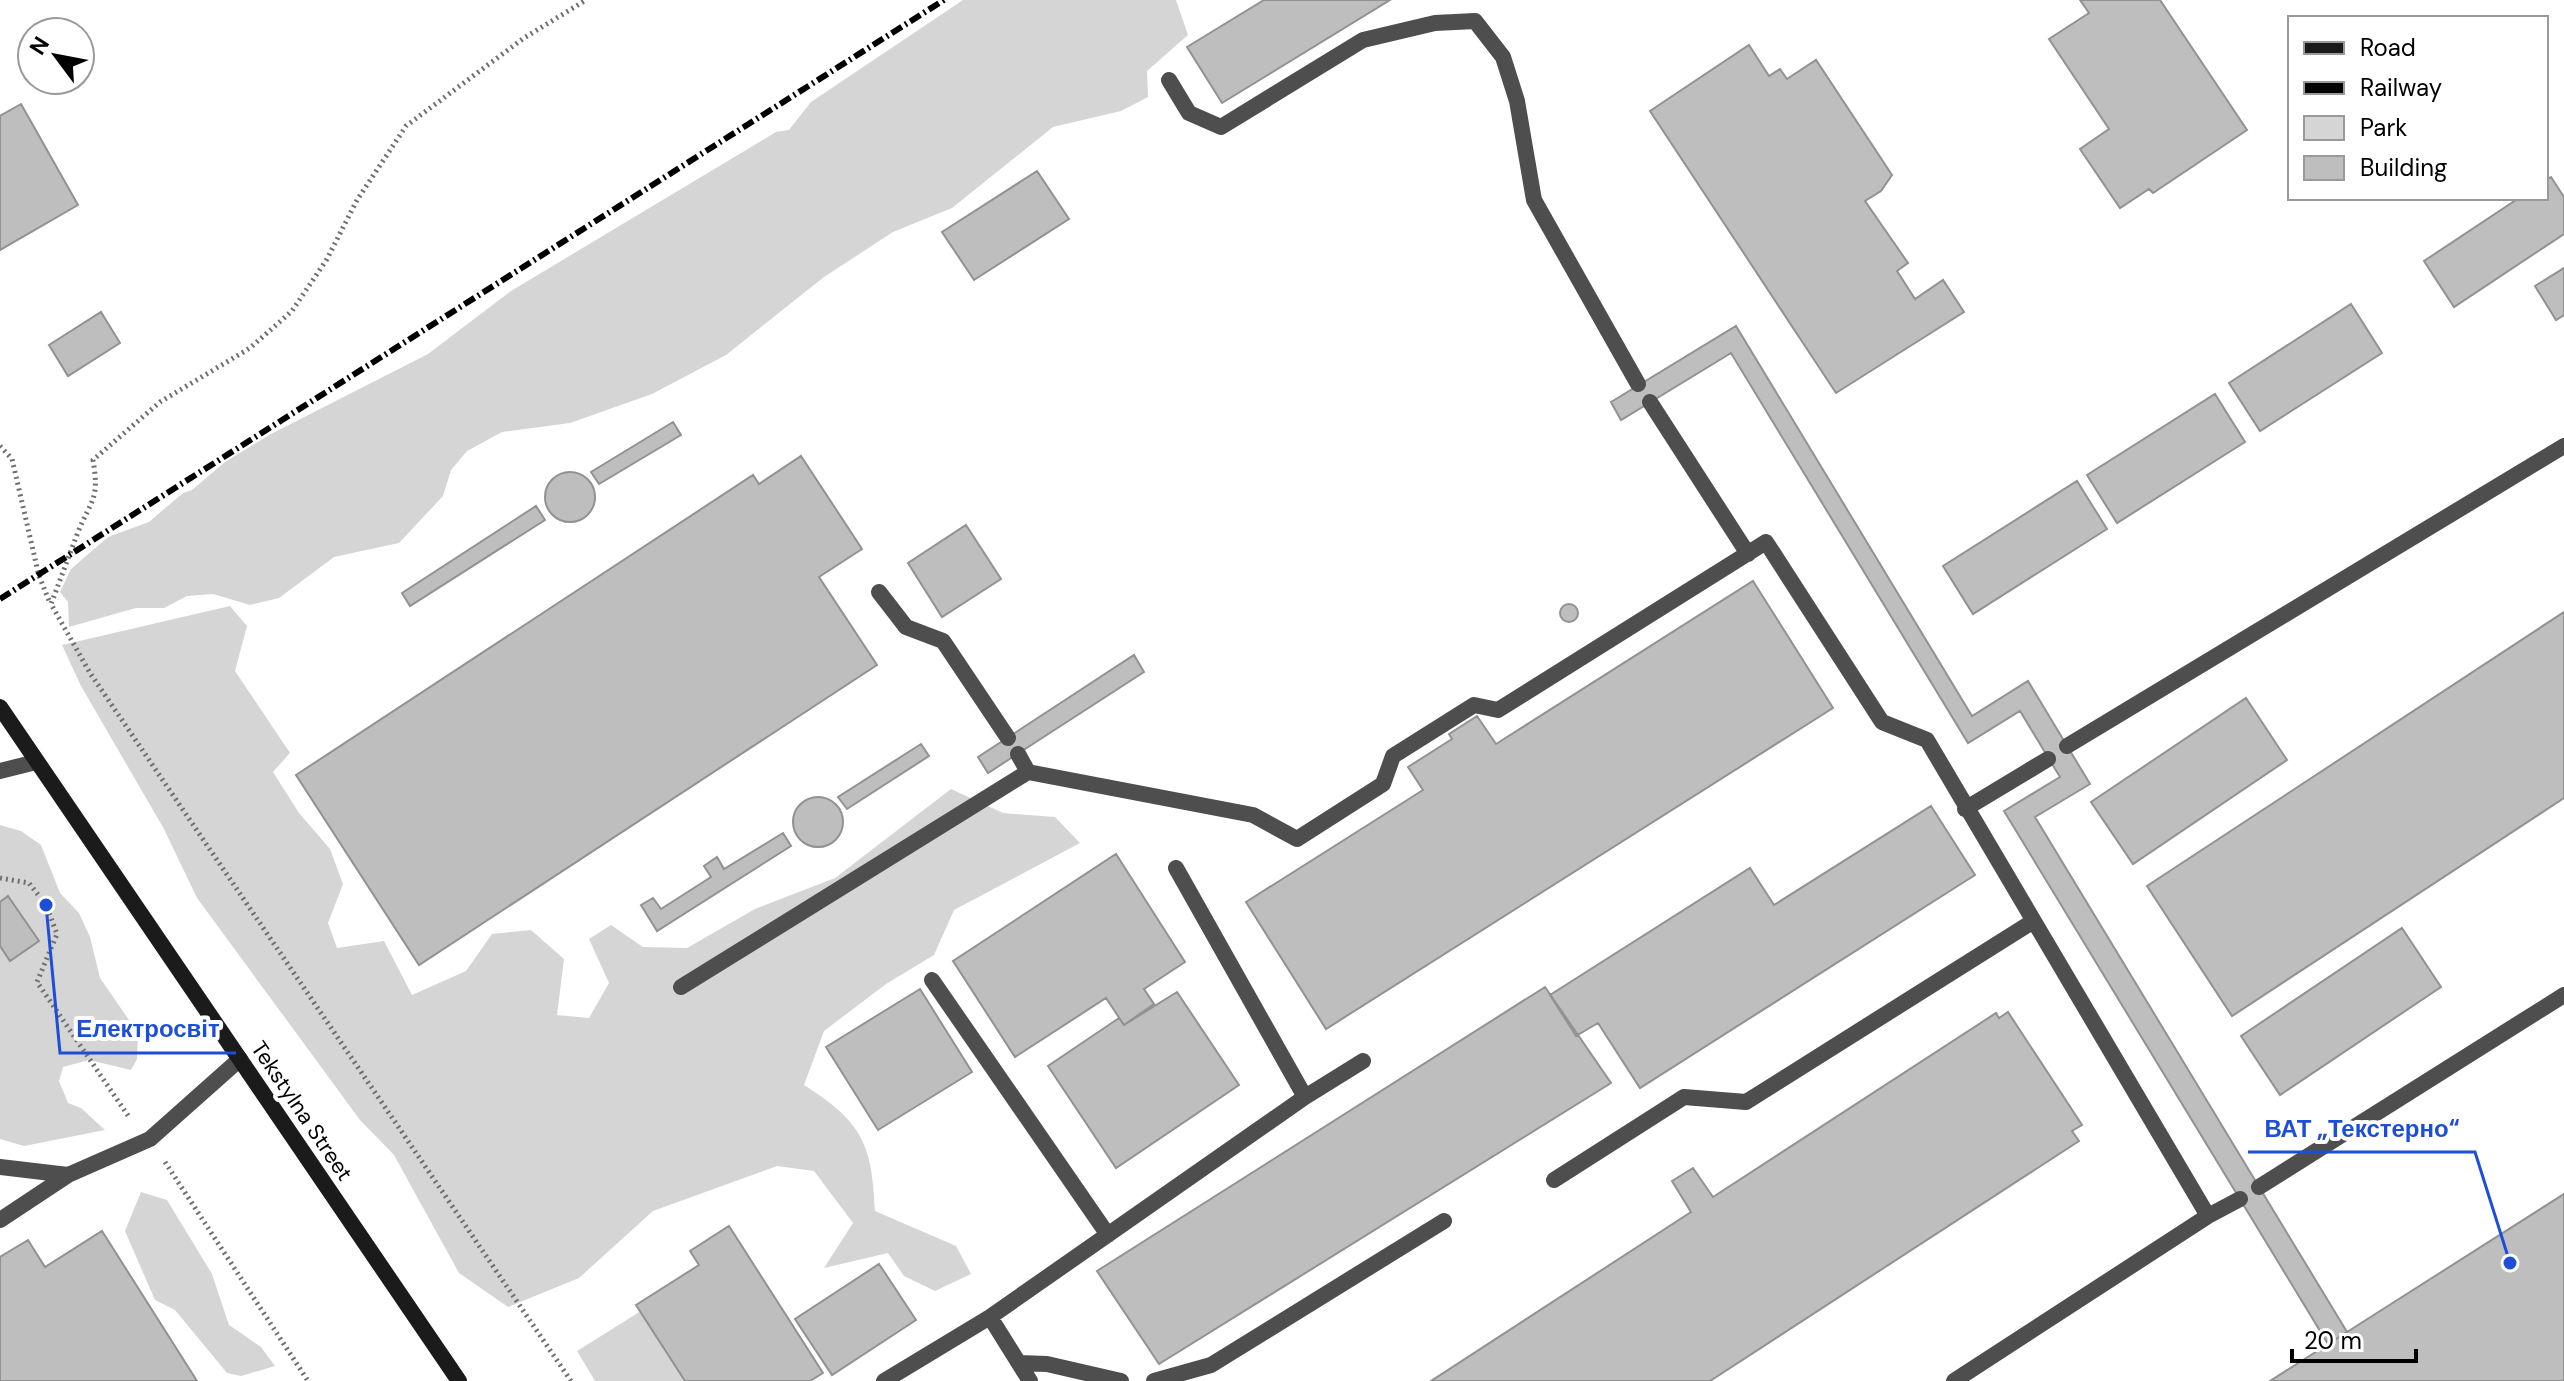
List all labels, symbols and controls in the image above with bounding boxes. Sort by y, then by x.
north arrow [16,16,96,96]
legend [2288,16,2548,200]
text: N [23,31,56,60]
text: Road [2360,32,2416,63]
text: Railway [2360,72,2442,103]
text: Park [2360,112,2407,143]
text: Building [2360,152,2447,183]
callout: Електросвіт [60,1005,236,1053]
text: Електросвіт [76,1013,220,1044]
street label: Tekstylna Street [245,1036,359,1186]
callout: ВАТ „Текстерно“ [2248,1104,2475,1152]
text: ВАТ „Текстерно“ [2264,1113,2460,1144]
scale bar [2292,1313,2416,1363]
text: 20 m [2304,1325,2362,1356]

